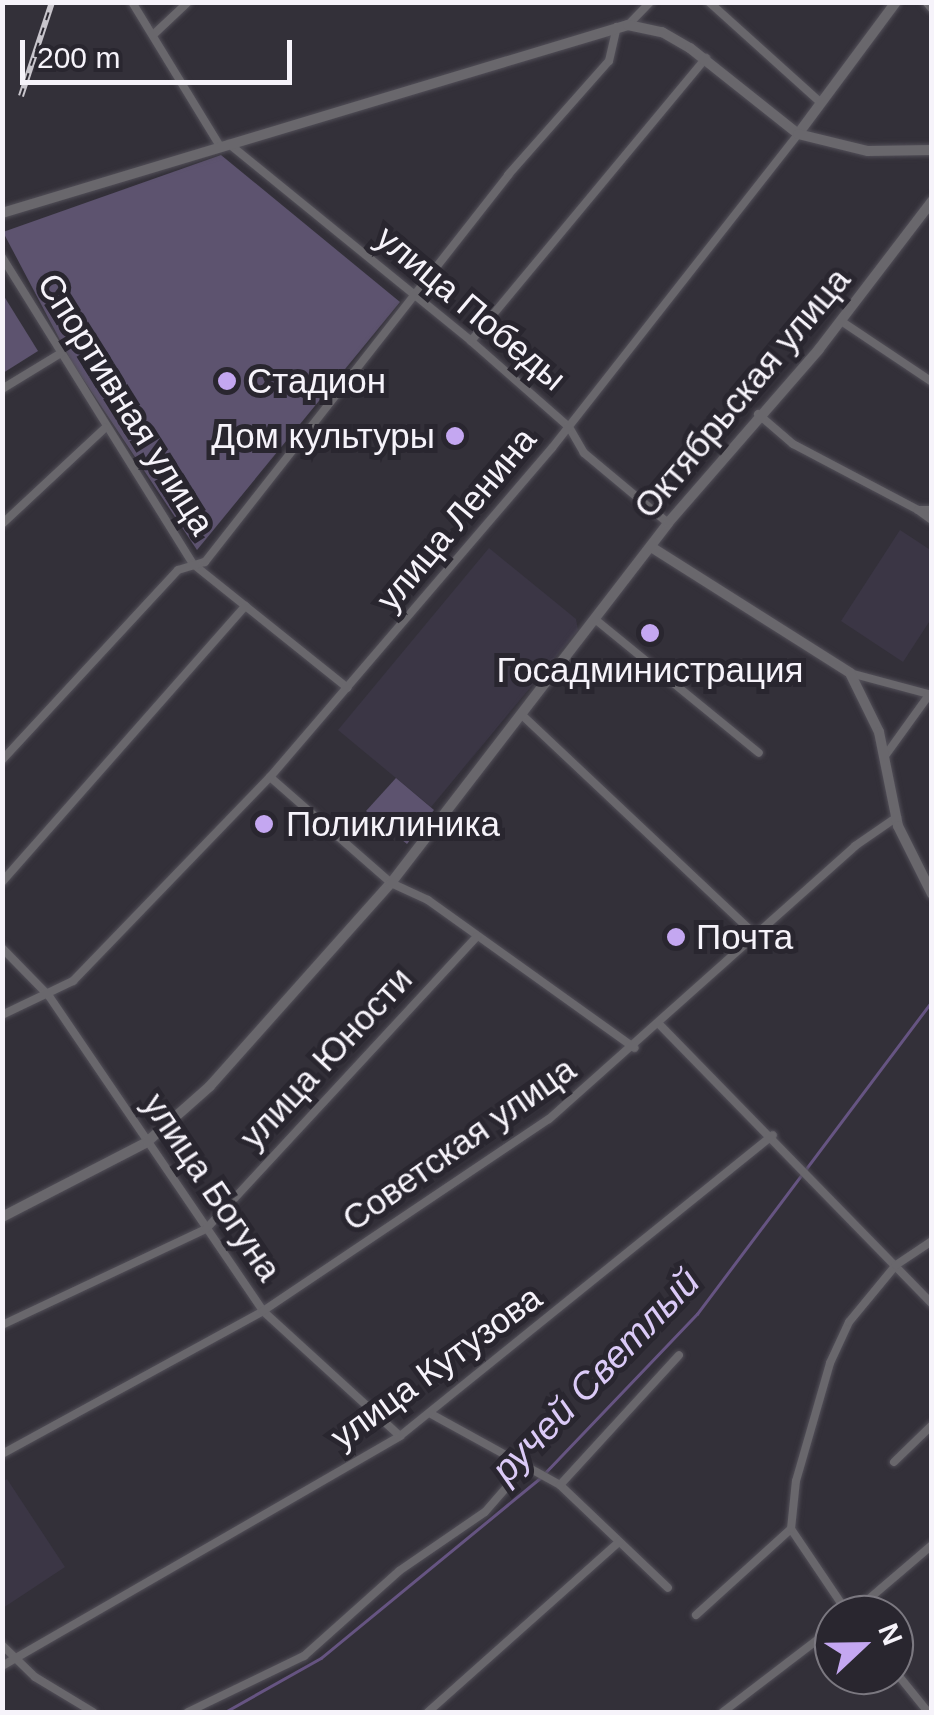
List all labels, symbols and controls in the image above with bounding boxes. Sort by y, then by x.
scale bar [25,20,298,82]
text: 200 m [37,41,120,74]
street label: улица Победы [368,217,574,399]
street label: Октябрьская улица [625,259,859,527]
street label: Спортивная улица [29,266,223,542]
place label: Стадион [247,360,386,402]
marker: Стадион [216,370,238,392]
place label: Дом культуры [211,415,435,457]
street label: улица Ленина [367,419,545,619]
marker: Дом культуры [444,425,466,447]
marker: Госадминистрация [639,622,661,644]
place label: Госадминистрация [497,649,803,691]
place label: Поликлиника [286,803,500,845]
marker: Поликлиника [251,811,277,837]
place label: Почта [696,916,793,958]
marker: Почта [665,926,687,948]
street label: улица Юности [231,958,421,1158]
street label: Советская улица [334,1048,584,1240]
street label: улица Богуна [134,1085,290,1289]
water label: ручей Светлый [482,1260,710,1492]
street label: улица Кутузова [322,1276,550,1458]
north arrow [814,1595,914,1695]
text: N [872,1619,909,1650]

